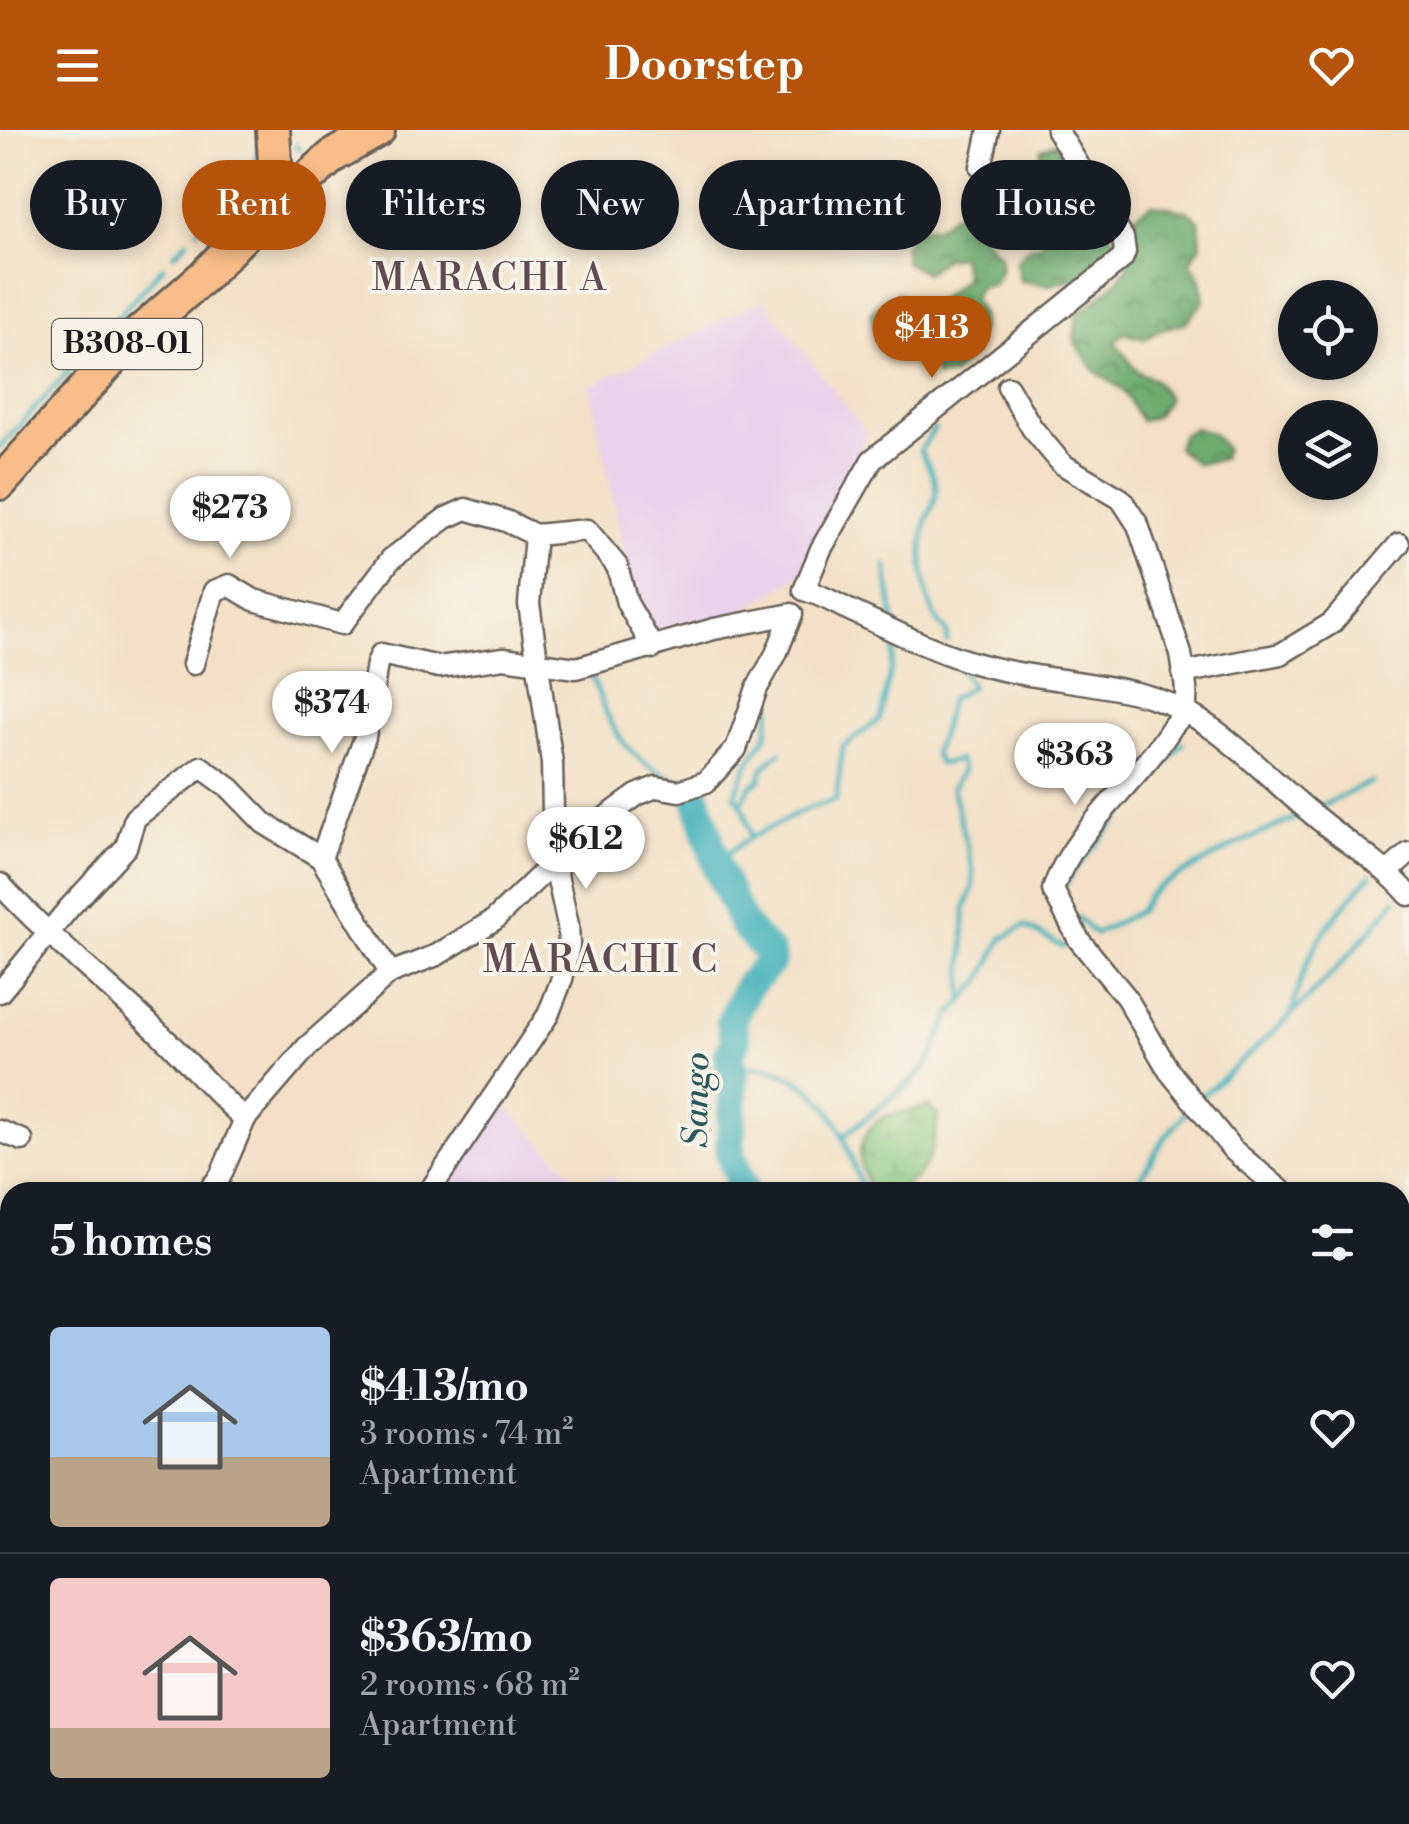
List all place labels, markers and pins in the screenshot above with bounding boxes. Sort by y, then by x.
pin: $413 [873,296,991,381]
pin: $273 [171,476,289,561]
pin: $374 [273,671,391,756]
pin: $363 [1016,723,1134,808]
pin: $612 [527,807,645,892]

